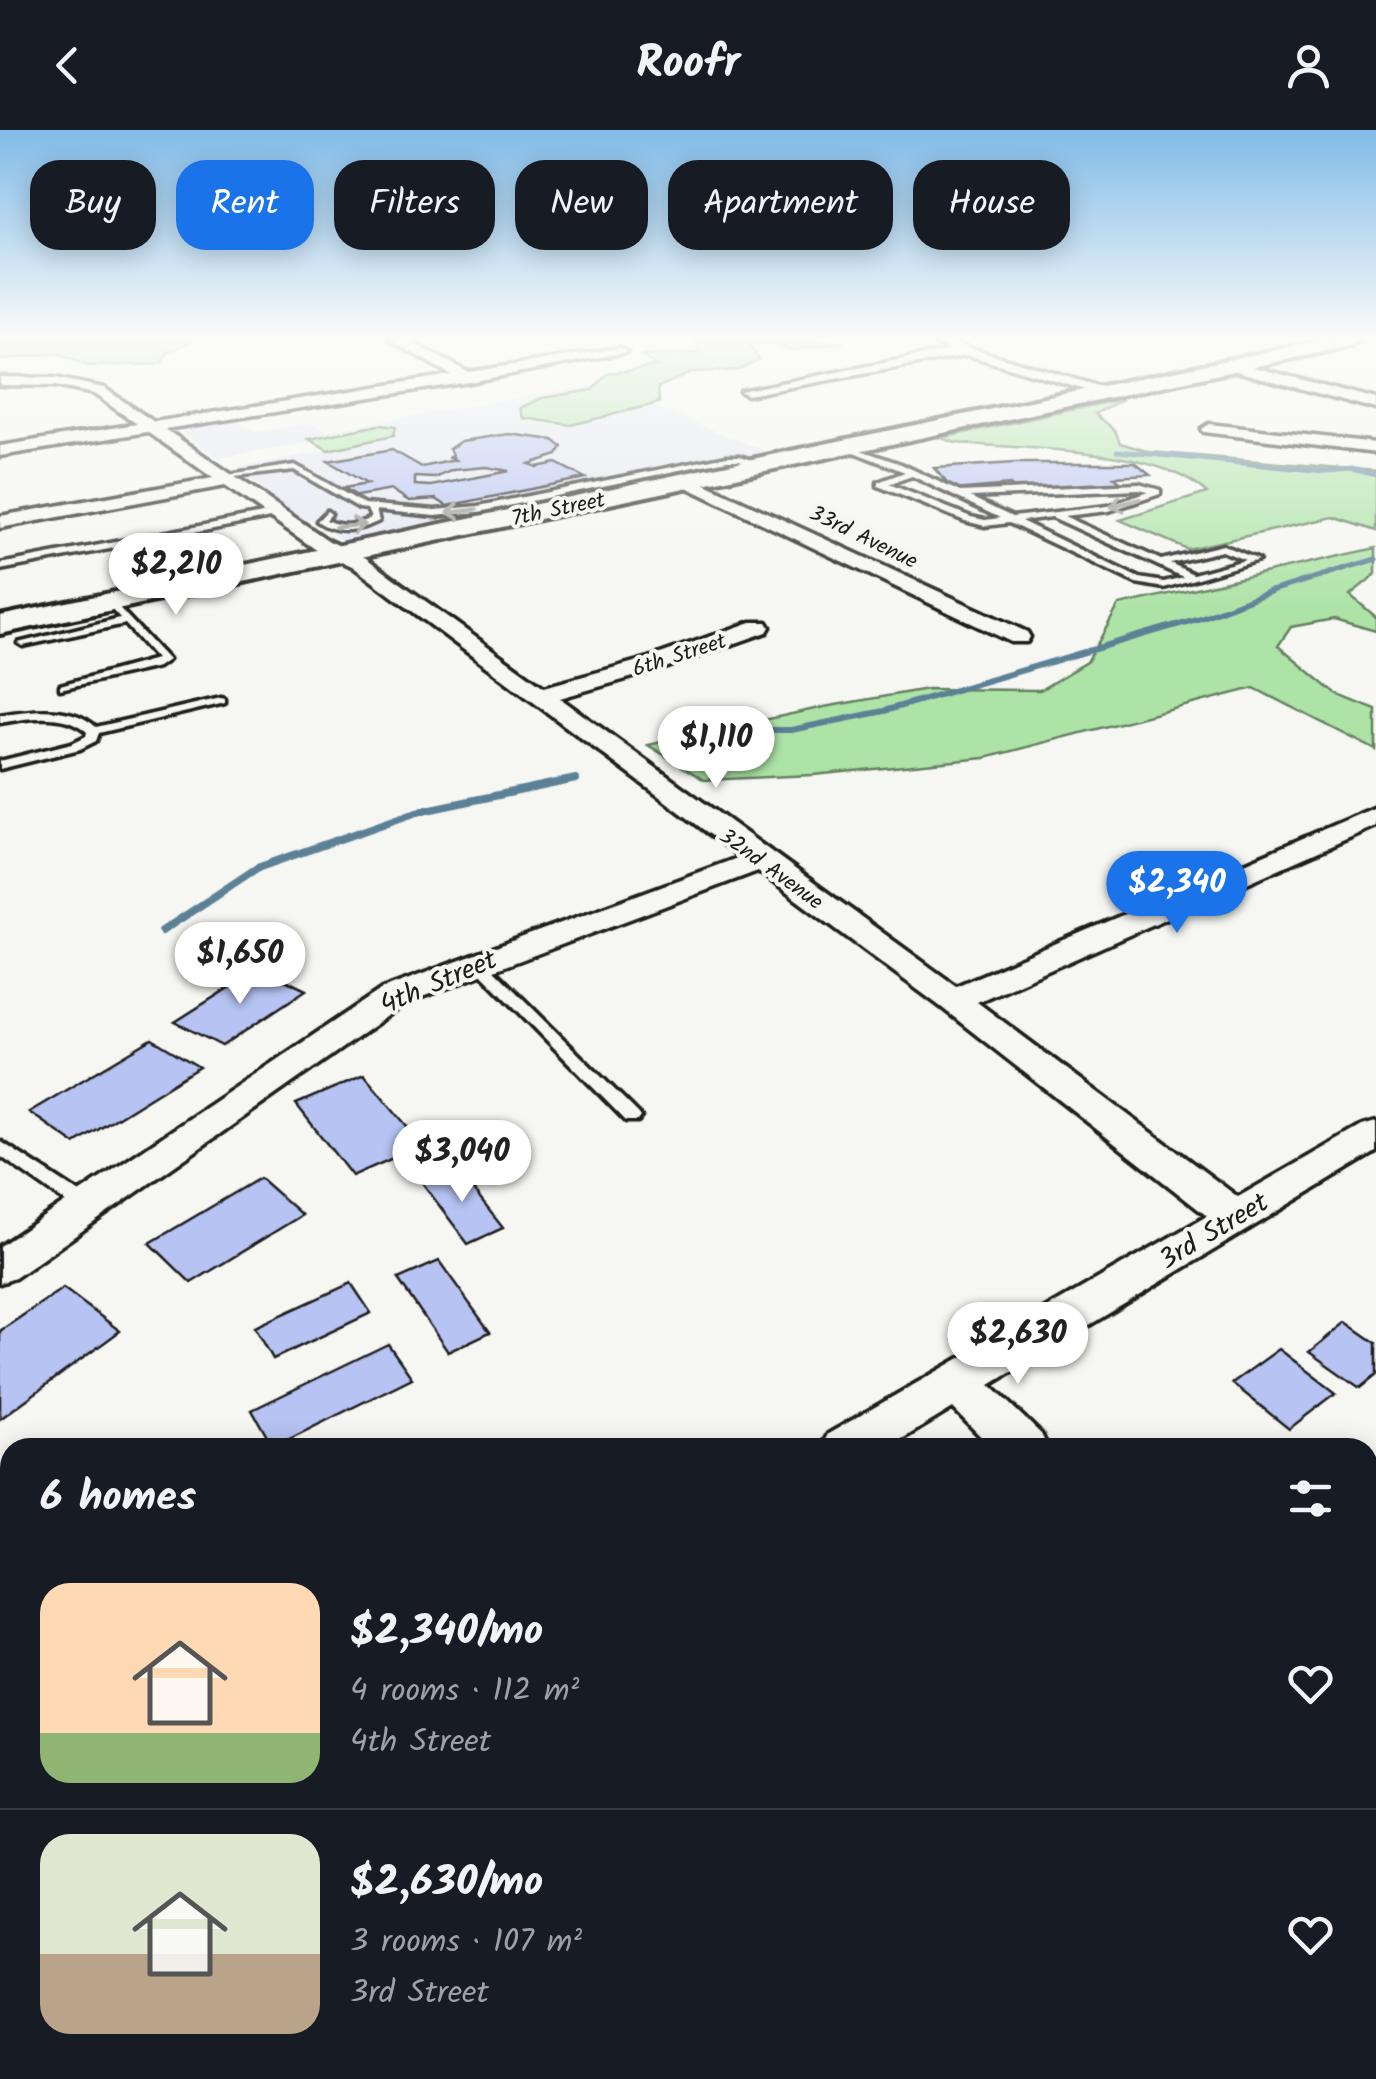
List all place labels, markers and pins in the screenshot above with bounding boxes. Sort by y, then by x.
pin: $2,210 [95,533,257,618]
pin: $1,110 [635,706,797,791]
pin: $2,340 [1096,851,1258,936]
pin: $1,650 [159,922,321,1007]
pin: $3,040 [381,1120,543,1205]
pin: $2,630 [937,1302,1099,1387]

